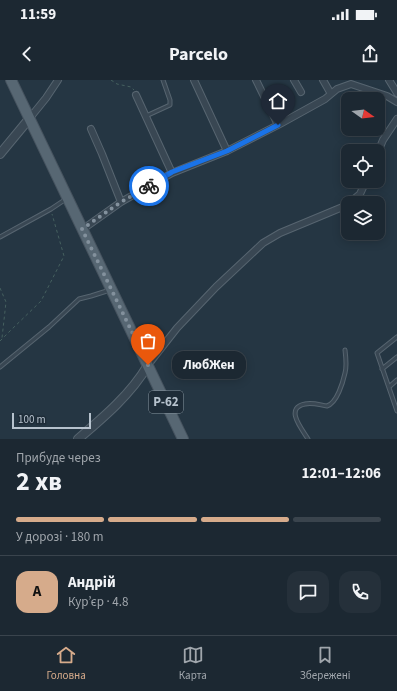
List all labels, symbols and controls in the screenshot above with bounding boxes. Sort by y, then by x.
text: 11:59 [20,4,56,25]
text: Parcelo [169,42,228,67]
icon: back [16,43,38,65]
icon: share [359,43,381,65]
pin [261,84,295,125]
icon: home [267,90,289,112]
north arrow [341,92,385,136]
map controls [341,92,385,240]
button: locate [341,144,385,188]
courier [129,166,169,206]
icon: bike [138,175,160,197]
button: layers [341,196,385,240]
pin [131,324,165,365]
icon: bag [137,330,159,352]
callout: ЛюбЖен [172,351,246,379]
text: ЛюбЖен [183,356,235,374]
road number: Р-62 [149,391,183,413]
scale bar [12,411,91,430]
text: 100 m [18,412,46,427]
text: Прибуде через [16,449,101,467]
text: 2 хв [16,463,62,500]
text: 12:01–12:06 [301,463,381,484]
text: У дорозі · 180 m [16,528,104,546]
button: chat [287,571,329,613]
button: phone [339,571,381,613]
text: Андрій [68,572,116,593]
text: А [33,581,41,602]
text: Кур’єр · 4.8 [68,593,128,611]
tab: Головна [46,644,86,683]
tab: Карта [179,644,207,683]
tab: Збережені [300,644,351,683]

